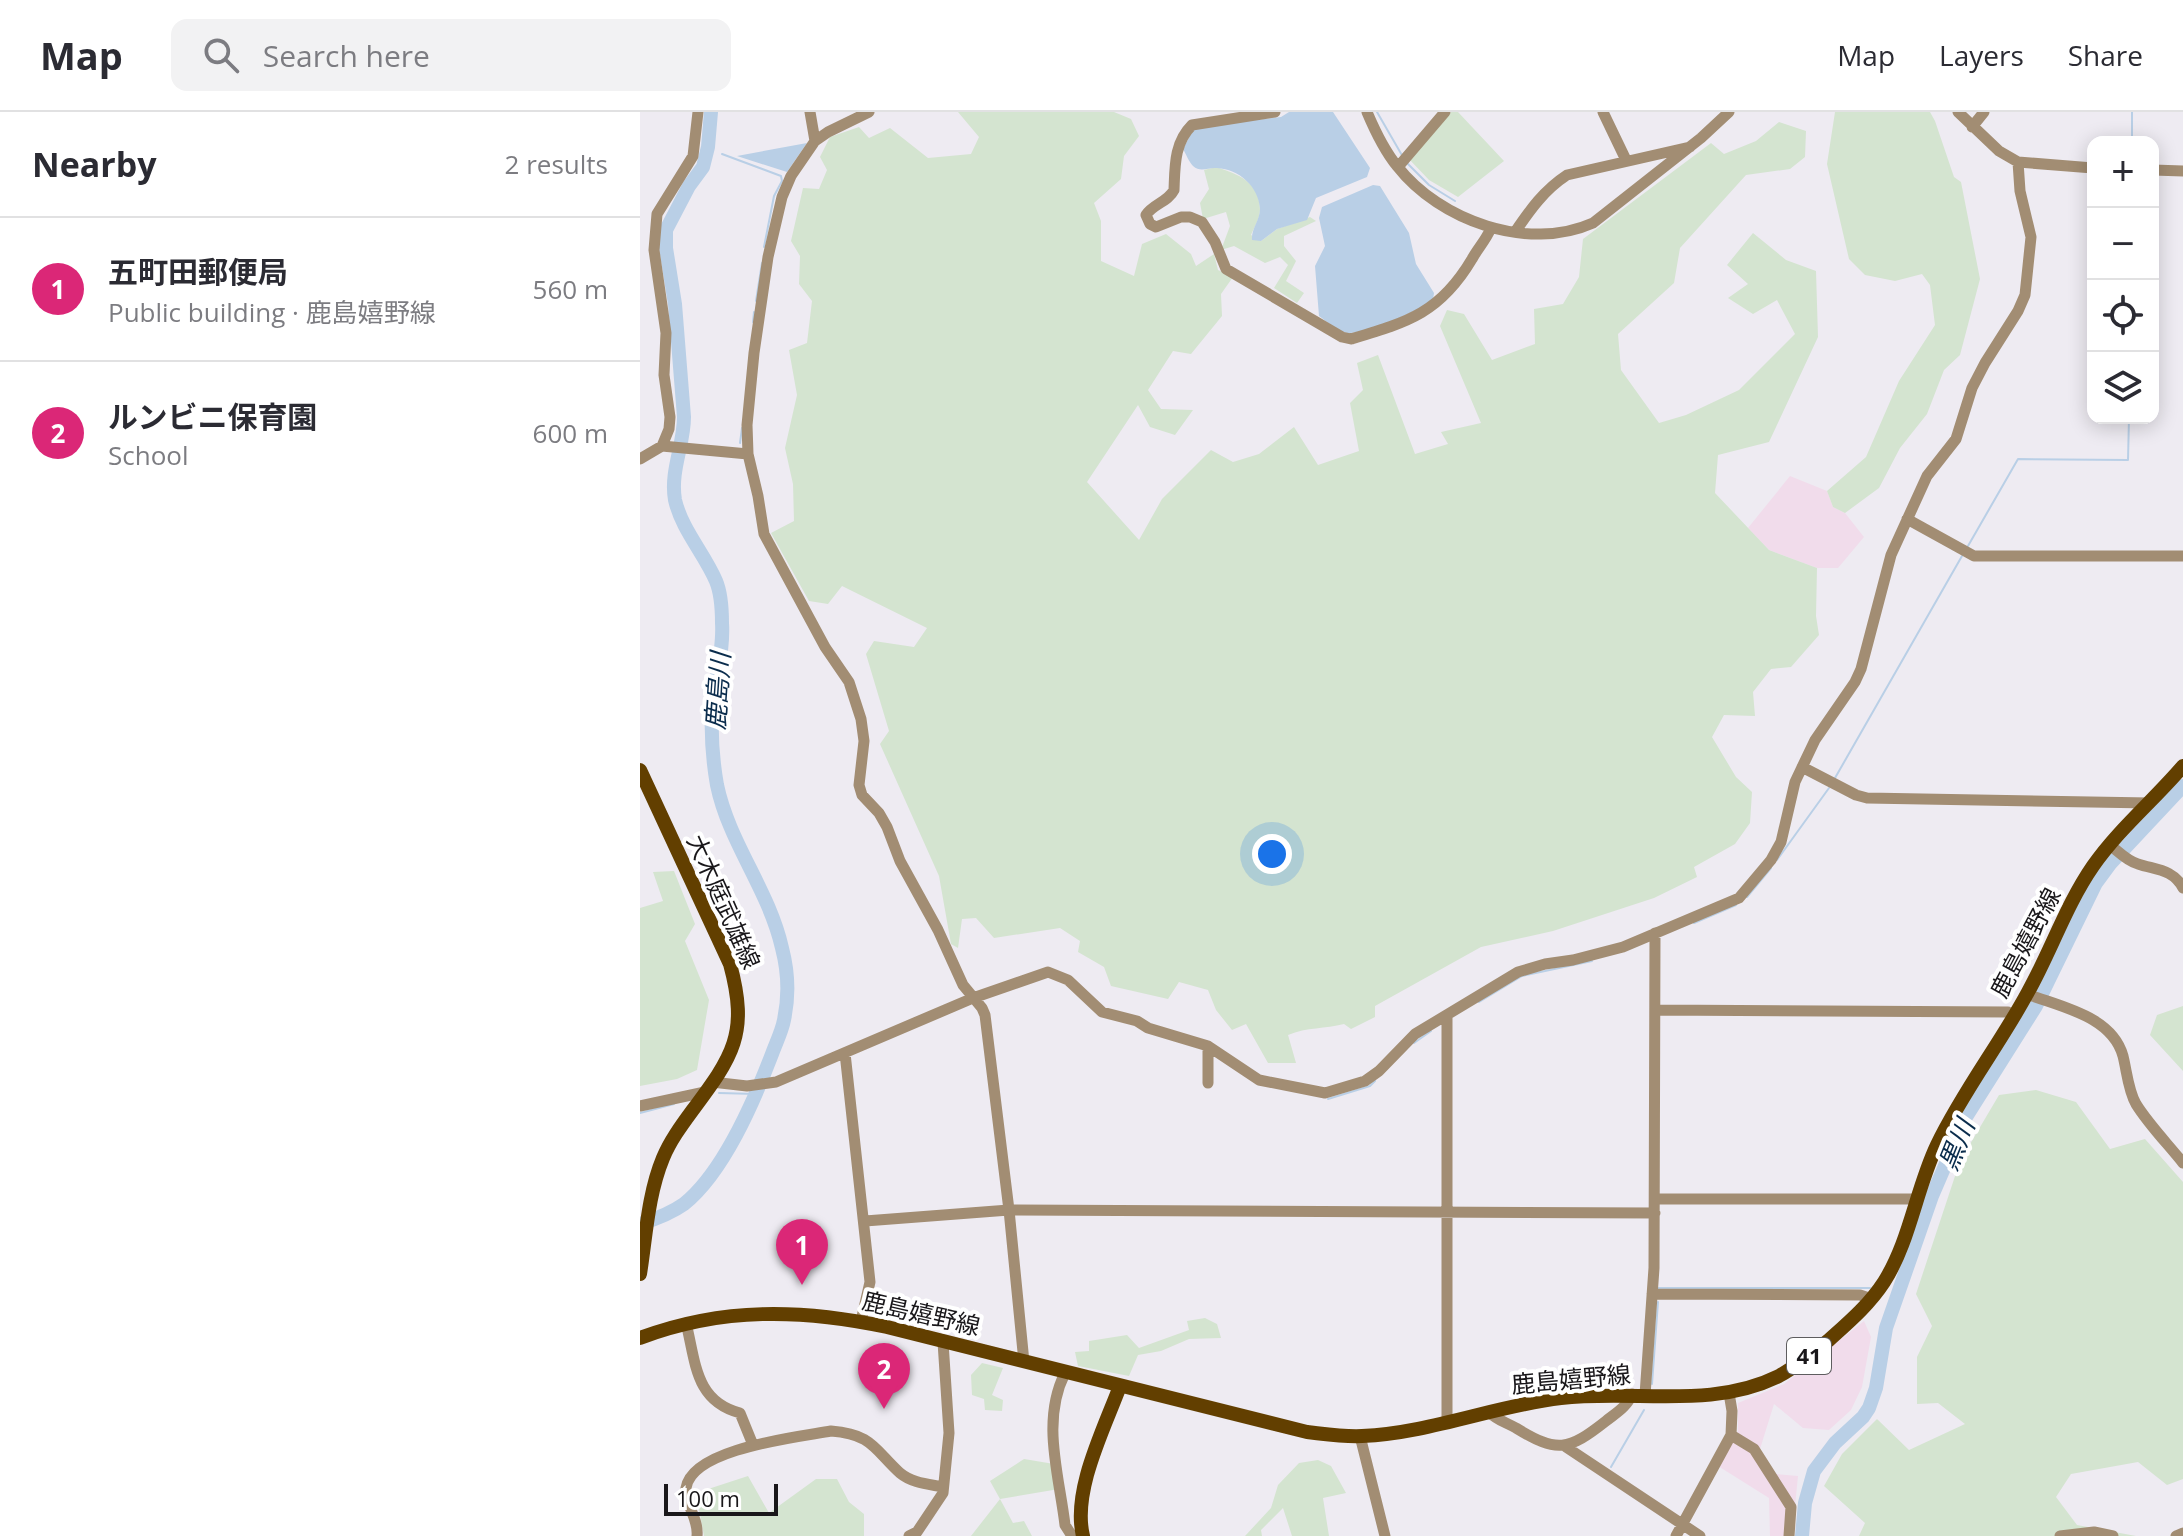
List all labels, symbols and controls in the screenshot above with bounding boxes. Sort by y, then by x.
search box [171,19,731,91]
text: Map [40,29,123,81]
icon: search [199,33,243,77]
text: Search here [263,35,430,76]
text: Map [1837,36,1895,74]
text: Layers [1939,36,2024,74]
text: Share [2068,36,2143,74]
map controls [2087,136,2159,424]
button: + [2087,136,2159,208]
text: Nearby [32,141,157,187]
text: 2 results [505,146,608,182]
button: − [2087,208,2159,280]
text: 五町田郵便局 [108,251,288,292]
text: 1 [51,271,65,307]
text: 560 m [533,271,608,307]
button: locate [2087,280,2159,352]
text: Public building · 鹿島嬉野線 [108,294,436,330]
button: layers [2087,352,2159,424]
text: ルンビニ保育園 [108,396,317,437]
text: 2 [51,415,65,451]
text: 600 m [533,415,608,451]
text: School [108,437,189,473]
water label: 鹿島川 [696,648,738,731]
street label: 大木庭武雄線 [680,829,769,974]
your location [1252,834,1292,874]
street label: 鹿島嬉野線 [1982,882,2067,1003]
water label: 黒川 [1930,1111,1984,1175]
pin: 1 [776,1219,828,1285]
street label: 鹿島嬉野線 [859,1283,984,1342]
road number: 41 [1787,1338,1831,1374]
pin: 2 [858,1343,910,1409]
street label: 鹿島嬉野線 [1510,1357,1632,1400]
scale bar [664,1480,778,1516]
text: 100 m [676,1483,740,1513]

